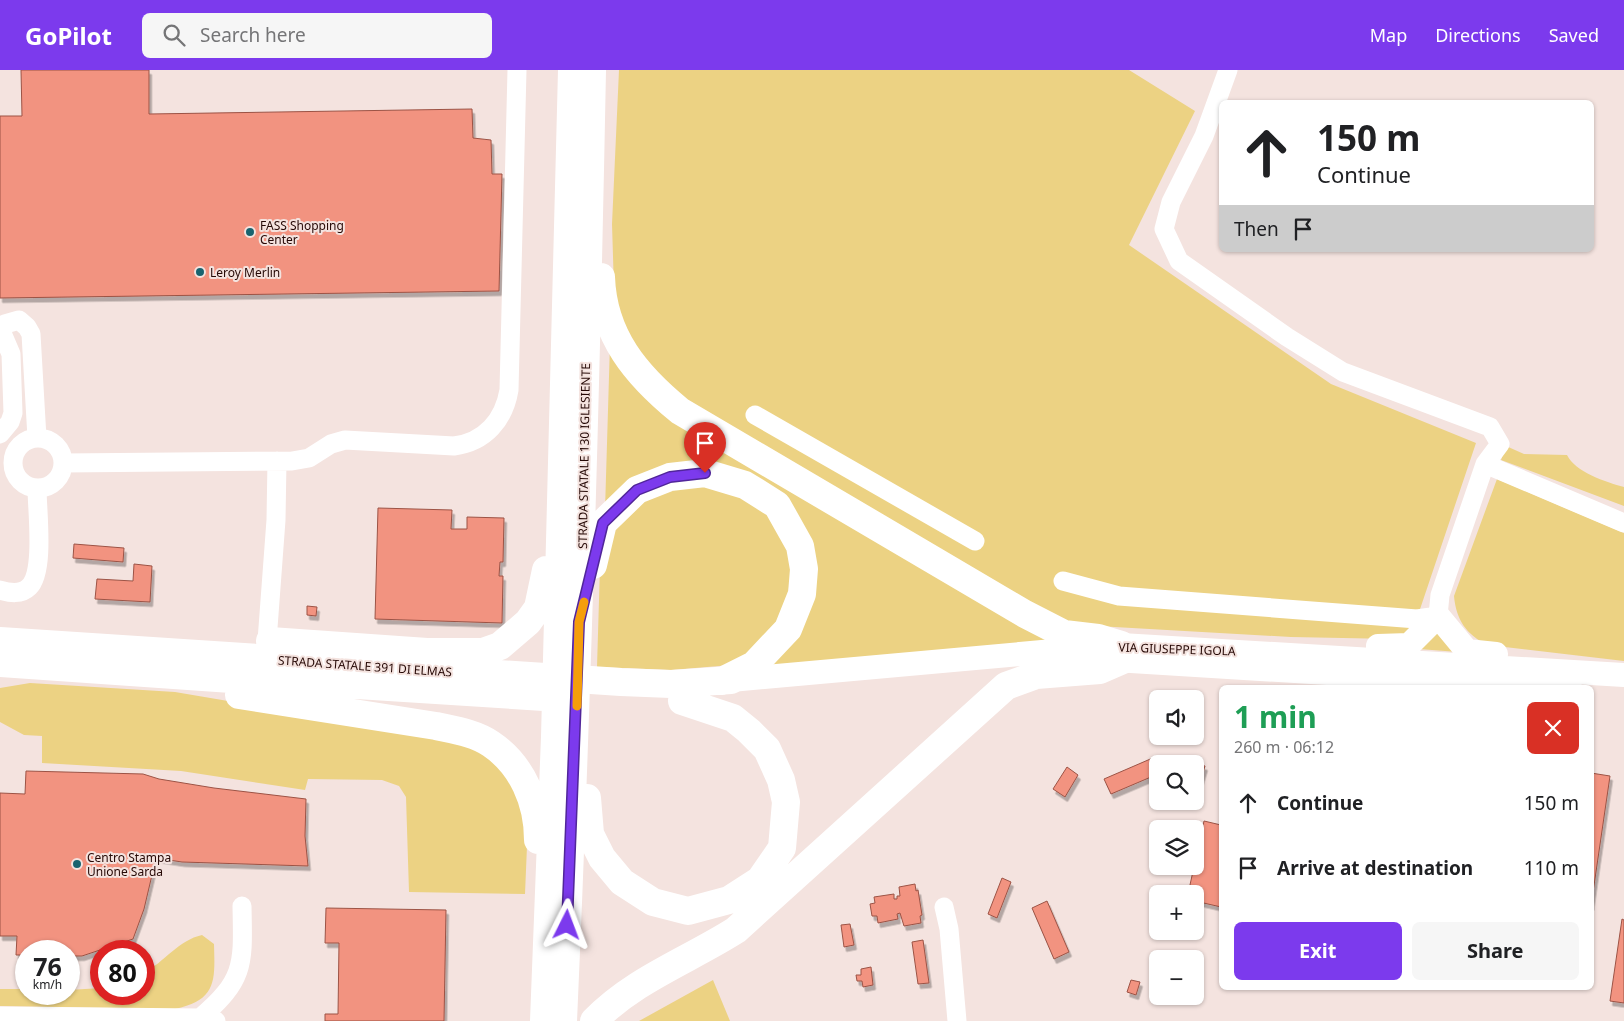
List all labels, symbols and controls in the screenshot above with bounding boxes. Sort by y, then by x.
search box [142,13,492,58]
text: GoPilot [25,19,112,52]
icon: search [160,21,188,49]
text: Search here [200,22,306,48]
text: Map [1370,23,1407,47]
text: Directions [1435,23,1521,47]
text: Saved [1549,23,1599,47]
text: 150 m [1317,114,1420,161]
icon: ahead [1234,120,1299,185]
text: Continue [1317,159,1411,189]
icon: arrive [1289,215,1317,243]
text: Then [1234,216,1279,242]
place label: FASS Shopping Center [260,217,344,248]
marker: FASS Shopping Center [244,226,256,238]
place label: Leroy Merlin [210,264,280,281]
marker: Leroy Merlin [194,266,206,278]
street label: STRADA STATALE 130 IGLESIENTE [574,363,594,549]
pin [684,422,726,473]
icon: arrive [691,429,719,457]
street label: VIA GIUSEPPE IGOLA [1118,638,1236,660]
street label: STRADA STATALE 391 DI ELMAS [277,651,453,681]
map controls [1149,690,1204,1005]
button: sound [1149,690,1204,745]
text: 1 min [1234,696,1317,737]
button: close [1527,702,1579,754]
text: 260 m · 06:12 [1234,736,1334,758]
button: search [1149,755,1204,810]
icon: ahead [1234,789,1262,817]
text: Continue [1277,790,1363,816]
text: 150 m [1524,790,1579,816]
button: layers [1149,820,1204,875]
place label: Centro Stampa Unione Sarda [87,849,171,880]
icon: arrive [1234,854,1262,882]
text: Arrive at destination [1277,855,1473,881]
text: 110 m [1524,855,1579,881]
marker: Centro Stampa Unione Sarda [71,858,83,870]
button: + [1149,885,1204,940]
position arrow [540,898,592,950]
button: Exit [1234,922,1402,980]
button: Share [1412,922,1579,980]
speed limit sign: 80 [90,940,155,1005]
text: 76 [33,949,62,983]
button: − [1149,950,1204,1005]
text: km/h [33,976,62,993]

